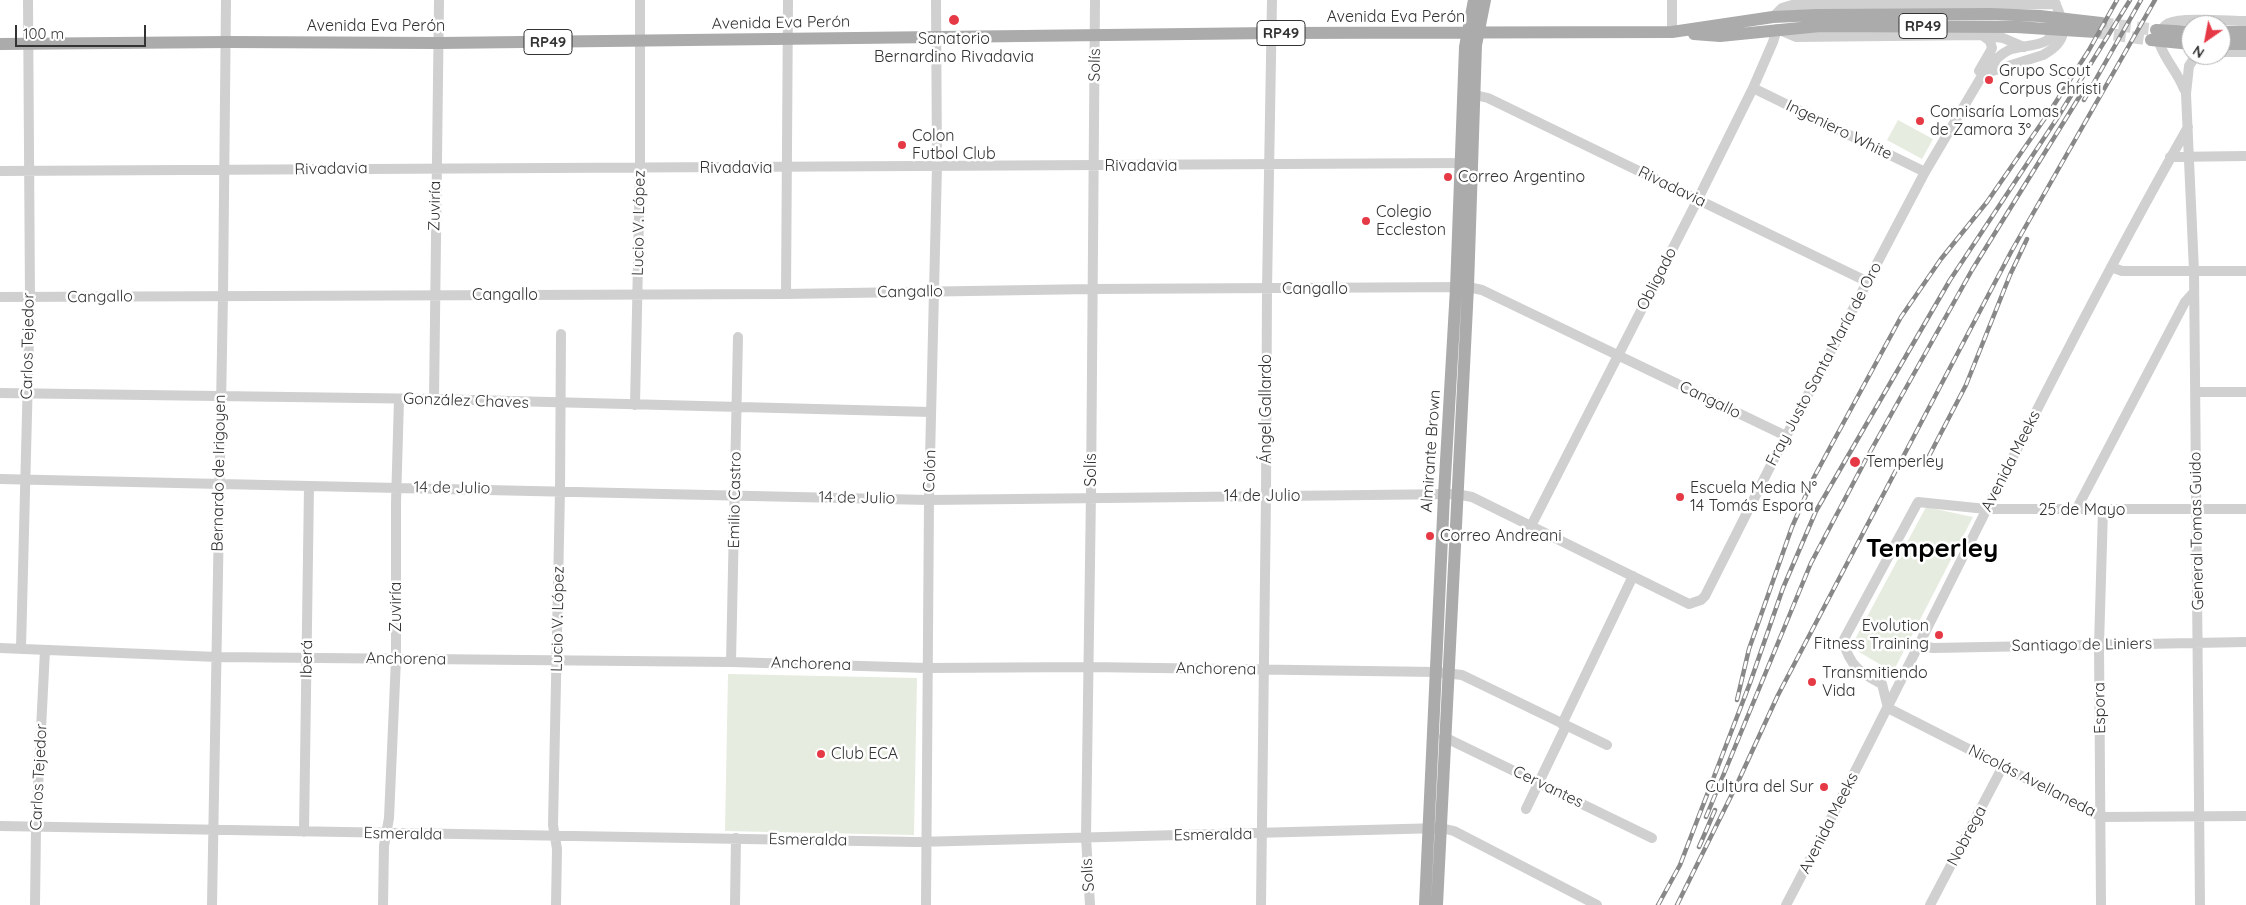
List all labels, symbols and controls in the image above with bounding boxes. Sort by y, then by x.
street label: Avenida Eva Perón [1327,7,1465,27]
street label: Avenida Eva Perón [712,12,850,34]
marker: Sanatorio Bernardino Rivadavia [947,13,961,27]
road number: RP49 [1899,14,1947,38]
scale bar [18,15,149,47]
north arrow [2181,15,2231,65]
street label: Avenida Eva Perón [307,16,445,36]
road number: RP49 [1257,20,1305,46]
text: 100 m [23,24,64,43]
place label: Sanatorio Bernardino Rivadavia [874,29,1034,67]
road number: RP49 [524,30,572,54]
text: N [2189,41,2208,62]
street label: Solís [1085,48,1105,82]
place label: Grupo Scout Corpus Christi [1999,61,2101,99]
marker: Grupo Scout Corpus Christi [1983,74,1995,86]
street label: Ingeniero White [1783,96,1895,164]
place label: Comisaría Lomas de Zamora 3° [1930,102,2059,140]
marker: Comisaría Lomas de Zamora 3° [1914,115,1926,127]
place label: Colon Futbol Club [912,126,996,164]
marker: Colon Futbol Club [896,139,908,151]
street label: Rivadavia [1104,156,1178,176]
street label: Rivadavia [699,158,773,178]
street label: Rivadavia [294,159,368,179]
street label: Rivadavia [1635,162,1709,212]
place label: Correo Argentino [1458,167,1585,187]
street label: Lucio V. López [628,170,650,276]
marker: Correo Argentino [1442,171,1454,183]
street label: Zuviría [425,181,445,231]
place label: Colegio Eccleston [1376,202,1446,240]
marker: Colegio Eccleston [1360,215,1372,227]
street label: Obligado [1633,244,1681,314]
street label: Fray Justo Santa María de Oro [1762,259,1886,469]
street label: Cangallo [1282,279,1348,299]
street label: Cangallo [877,282,943,302]
street label: Cangallo [472,285,538,305]
street label: Cangallo [67,287,133,307]
street label: Carlos Tejedor [17,292,39,400]
street label: Ángel Gallardo [1256,354,1276,464]
street label: Cangallo [1676,377,1744,423]
street label: González Chaves [403,389,529,413]
street label: Almirante Brown [1417,389,1445,513]
street label: Bernardo de Irigoyen [208,394,230,552]
street label: Avenida Meeks [1977,407,2045,515]
street label: Colón [920,449,940,493]
street label: Emilio Castro [725,451,745,549]
street label: General Tomas Guido [2186,451,2208,611]
place label: Temperley [1866,452,1944,472]
street label: Solís [1081,453,1101,487]
marker: Temperley [1848,455,1862,469]
street label: 14 de Julio [414,478,490,498]
place label: Escuela Media N° 14 Tomás Espora [1690,478,1817,516]
street label: 14 de Julio [1224,486,1300,506]
street label: 14 de Julio [819,488,895,508]
marker: Escuela Media N° 14 Tomás Espora [1674,491,1686,503]
street label: 25 de Mayo [2039,500,2125,520]
place label: Correo Andreani [1440,526,1562,546]
marker: Correo Andreani [1424,530,1436,542]
district label: Temperley [1866,533,1998,565]
street label: Lucio V. López [547,566,569,672]
street label: Zuviría [386,582,406,632]
place label: Evolution Fitness Training [1814,616,1929,654]
marker: Evolution Fitness Training [1933,629,1945,641]
street label: Santiago de Liniers [2012,634,2152,656]
street label: Iberá [297,640,317,678]
street label: Anchorena [366,649,446,669]
street label: Anchorena [770,653,852,675]
street label: Anchorena [1176,659,1256,679]
place label: Transmitiendo Vida [1822,663,1928,701]
marker: Transmitiendo Vida [1806,676,1818,688]
street label: Espora [2090,682,2110,734]
street label: Carlos Tejedor [27,723,51,831]
street label: Nicolás Avellaneda [1965,741,2099,821]
place label: Club ECA [831,744,898,764]
marker: Club ECA [815,748,827,760]
street label: Cervantes [1510,762,1586,812]
street label: Avenida Meeks [1795,769,1863,877]
place label: Cultura del Sur [1705,777,1814,797]
marker: Cultura del Sur [1818,781,1830,793]
street label: Nobrega [1943,803,1991,869]
street label: Esmeralda [363,824,443,844]
street label: Esmeralda [1173,825,1253,845]
street label: Esmeralda [768,830,848,850]
street label: Solís [1077,858,1099,892]

